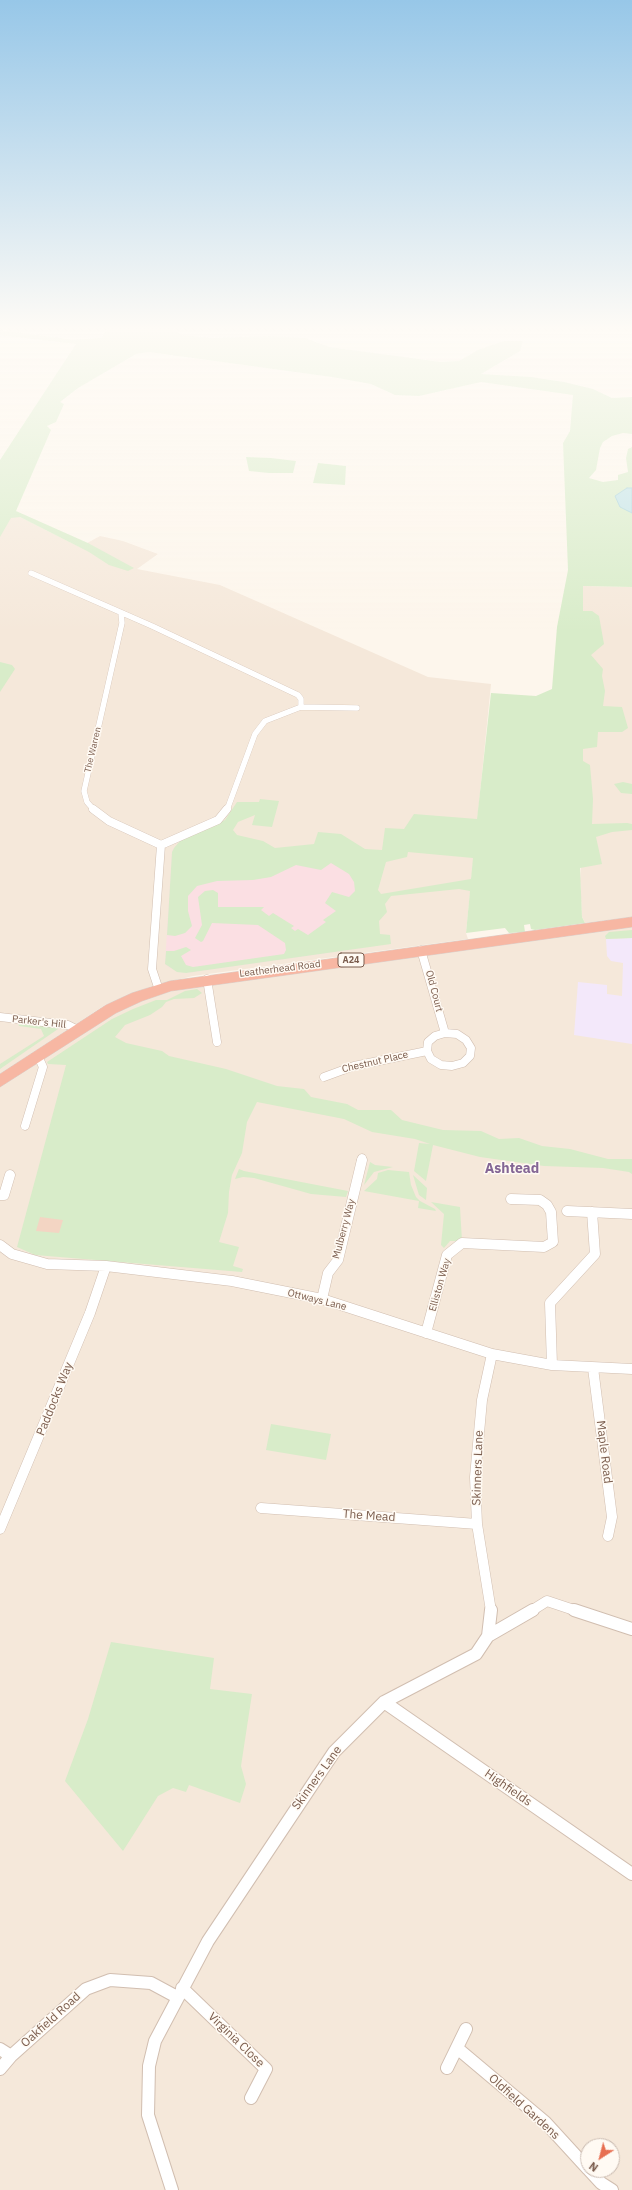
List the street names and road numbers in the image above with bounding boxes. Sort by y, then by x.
street label: The Warren [82,726,104,774]
road number: A24 [338,953,364,967]
street label: Leatherhead Road [239,958,321,980]
street label: Old Court [423,969,445,1013]
street label: Parker's Hill [11,1013,67,1031]
street label: Chestnut Place [341,1049,409,1075]
street label: Mulberry Way [330,1198,358,1260]
street label: Elliston Way [427,1257,453,1313]
street label: Ottways Lane [286,1287,348,1313]
street label: Paddocks Way [34,1360,76,1438]
street label: Maple Road [593,1420,615,1484]
street label: Skinners Lane [469,1430,487,1506]
street label: The Mead [342,1507,396,1525]
street label: Skinners Lane [289,1743,345,1813]
street label: Highfields [482,1767,534,1809]
street label: Oakfield Road [18,1989,84,2051]
street label: Virginia Close [205,2010,267,2070]
street label: Oldfield Gardens [486,2071,562,2143]

